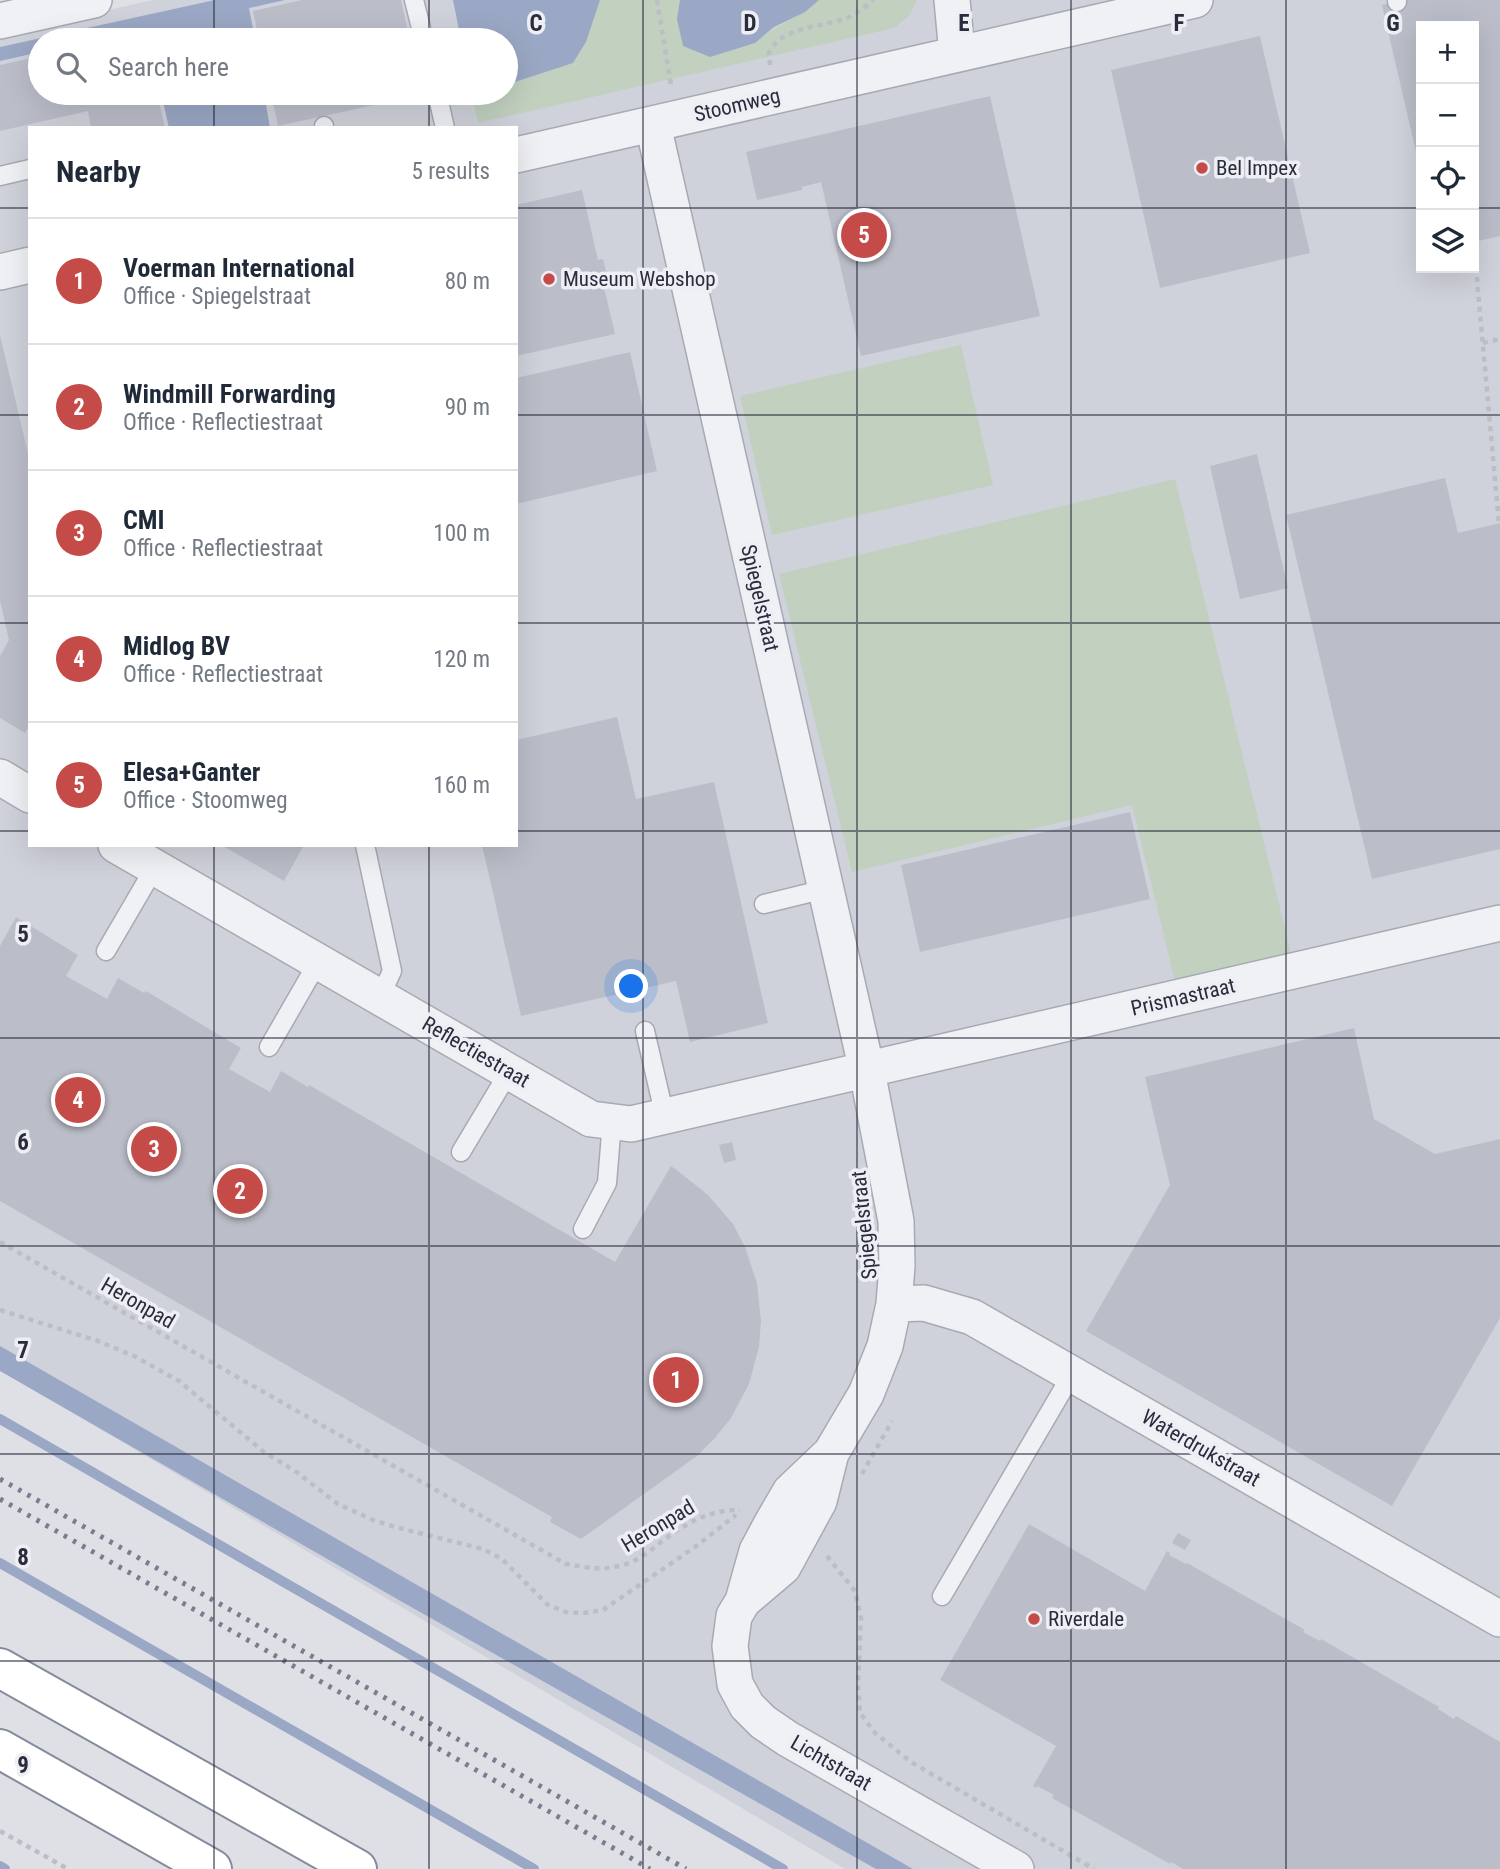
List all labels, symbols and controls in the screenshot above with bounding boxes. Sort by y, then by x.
text: C [529,10,543,37]
text: D [744,10,757,37]
text: E [958,10,970,37]
text: F [1174,10,1185,37]
text: G [1386,10,1400,37]
map controls [1416,21,1479,273]
button: + [1416,21,1479,84]
search box [28,28,518,105]
icon: search [52,48,90,86]
text: Search here [108,52,229,82]
street label: Stoomweg [692,83,782,127]
button: − [1416,84,1479,147]
button: locate [1416,147,1479,210]
text: Nearby [56,154,141,189]
place label: Bel Impex [1216,156,1297,180]
text: 5 results [412,158,490,185]
marker: Bel Impex [1194,160,1210,176]
pin: 5 [841,209,887,261]
button: layers [1416,210,1479,273]
text: Voerman International [123,253,355,283]
place label: Museum Webshop [563,267,716,291]
text: 1 [73,268,85,295]
text: 80 m [445,268,490,295]
marker: Museum Webshop [541,271,557,287]
text: Office · Spiegelstraat [123,283,311,310]
text: Windmill Forwarding [123,379,336,409]
text: 2 [73,394,85,421]
text: 90 m [445,394,490,421]
text: Office · Reflectiestraat [123,409,323,436]
text: CMI [123,505,165,535]
text: 3 [73,520,85,547]
text: 100 m [433,520,490,547]
text: Office · Reflectiestraat [123,535,323,562]
street label: Spiegelstraat [736,542,784,654]
text: Midlog BV [123,631,230,661]
text: 4 [73,646,85,673]
text: 120 m [433,646,490,673]
text: Office · Reflectiestraat [123,661,323,688]
text: Elesa+Ganter [123,757,260,787]
text: 5 [73,772,85,799]
text: 160 m [433,772,490,799]
text: Office · Stoomweg [123,787,288,814]
text: 5 [17,921,29,948]
your location [614,969,648,1003]
street label: Prismastraat [1128,973,1238,1021]
street label: Reflectiestraat [418,1012,534,1092]
pin: 4 [55,1074,101,1126]
pin: 3 [131,1123,177,1175]
text: 6 [17,1129,29,1156]
pin: 2 [217,1165,263,1217]
street label: Spiegelstraat [846,1170,882,1280]
street label: Heronpad [97,1272,179,1334]
text: 7 [17,1337,29,1364]
pin: 1 [653,1354,699,1406]
street label: Waterdrukstraat [1138,1404,1264,1492]
street label: Heronpad [617,1495,699,1557]
text: 8 [17,1544,29,1571]
place label: Riverdale [1048,1607,1124,1631]
marker: Riverdale [1026,1611,1042,1627]
street label: Lichtstraat [786,1730,876,1796]
text: 9 [17,1752,29,1779]

